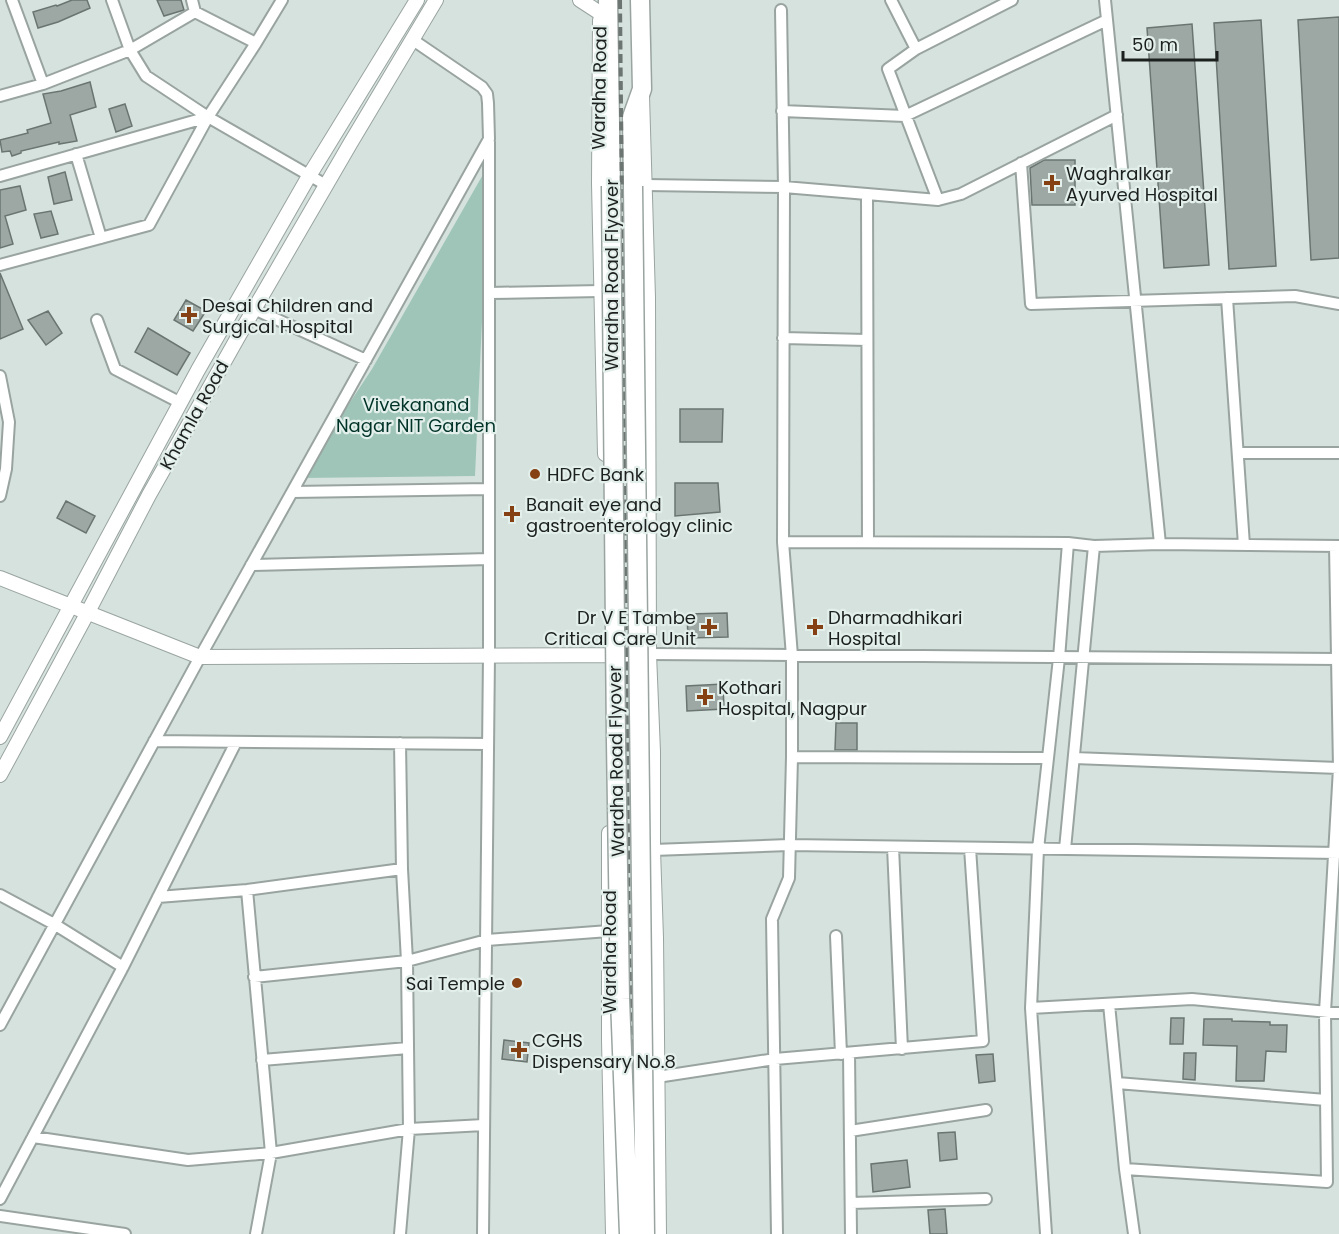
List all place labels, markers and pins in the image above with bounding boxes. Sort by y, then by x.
place label: Waghralkar Ayurved Hospital [1066,161,1218,207]
marker: Waghralkar Ayurved Hospital [1043,174,1061,192]
place label: Desai Children and Surgical Hospital [202,293,373,339]
marker: Desai Children and Surgical Hospital [180,306,198,324]
place label: HDFC Bank [547,462,645,487]
marker: HDFC Bank [528,467,542,481]
place label: Banait eye and gastroenterology clinic [526,492,733,538]
marker: Banait eye and gastroenterology clinic [503,505,521,523]
place label: Dr V E Tambe Critical Care Unit [544,605,696,651]
place label: Dharmadhikari Hospital [828,605,963,651]
marker: Dr V E Tambe Critical Care Unit [700,618,718,636]
marker: Dharmadhikari Hospital [806,618,824,636]
place label: Kothari Hospital, Nagpur [718,675,867,721]
marker: Kothari Hospital, Nagpur [696,688,714,706]
place label: Sai Temple [406,971,505,996]
marker: Sai Temple [510,976,524,990]
place label: CGHS Dispensary No.8 [532,1028,676,1074]
marker: CGHS Dispensary No.8 [510,1041,528,1059]

